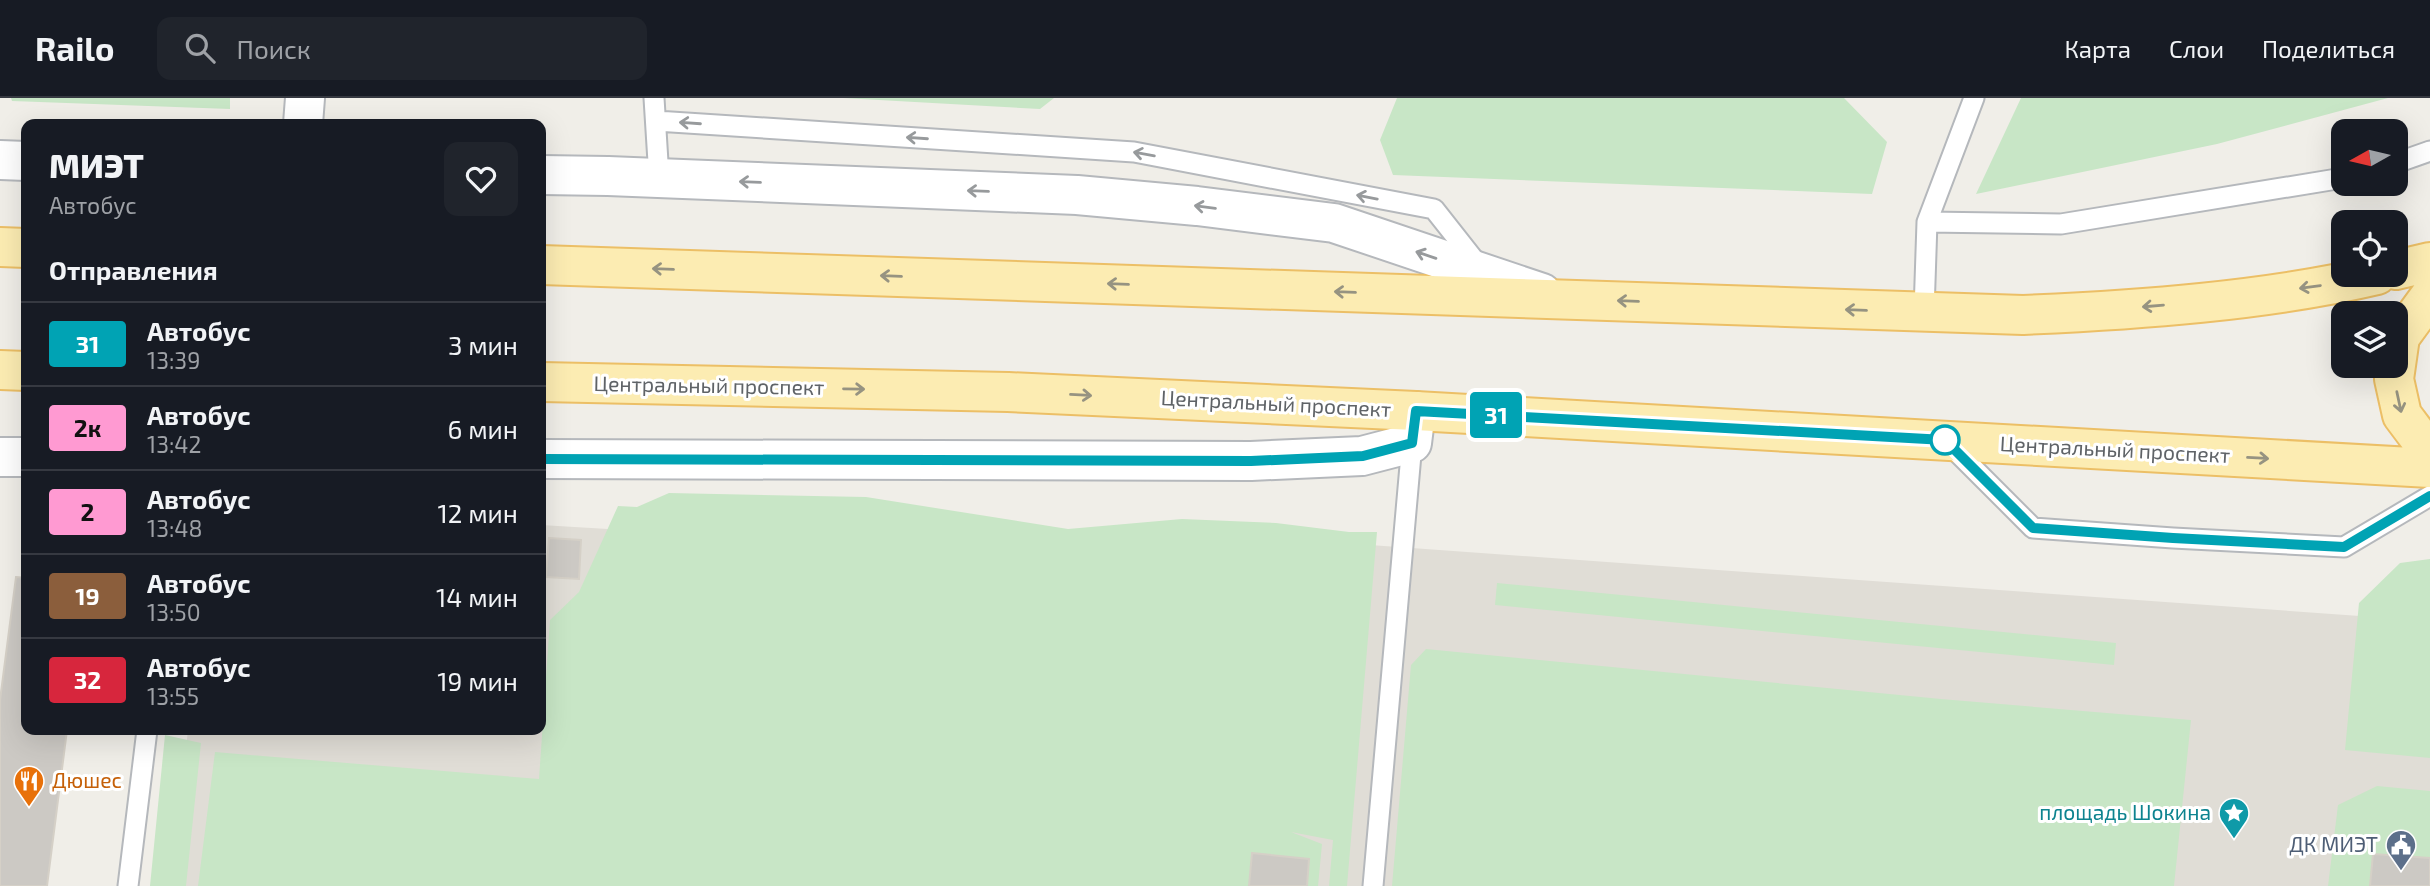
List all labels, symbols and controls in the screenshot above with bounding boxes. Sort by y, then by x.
search box [157,17,647,80]
text: Railo [35,28,115,68]
icon: search [181,29,219,67]
text: Поиск [237,33,311,64]
text: Карта [2064,34,2131,63]
text: Слои [2169,34,2224,63]
text: Поделиться [2262,34,2395,63]
one-way arrow [679,116,702,129]
north arrow [2331,119,2408,196]
map controls [2331,119,2408,378]
one-way arrow [906,131,929,144]
button: heart [444,142,518,216]
text: МИЭТ [49,145,144,185]
one-way arrow [1133,147,1156,160]
one-way arrow [739,175,762,188]
one-way arrow [967,185,990,198]
one-way arrow [1356,189,1379,203]
text: Автобус [49,191,137,219]
one-way arrow [1194,201,1216,214]
button: locate [2331,210,2408,287]
one-way arrow [1415,248,1437,260]
text: Отправления [49,254,218,285]
one-way arrow [652,262,675,275]
one-way arrow [879,270,902,283]
one-way arrow [1107,277,1130,291]
one-way arrow [2299,281,2322,294]
one-way arrow [1334,285,1357,298]
one-way arrow [1617,295,1640,308]
one-way arrow [2142,300,2164,313]
button: layers [2331,301,2408,378]
one-way arrow [1844,303,1867,316]
text: Автобус [147,315,250,346]
text: 31 [76,329,99,358]
text: 3 мин [448,329,518,360]
text: 13:39 [147,346,200,374]
street label: Центральный проспект [593,370,825,399]
one-way arrow [842,382,865,395]
street label: Центральный проспект [1160,384,1392,421]
one-way arrow [1070,389,1093,402]
one-way arrow [2393,390,2407,413]
line badge: 31 [1464,392,1528,438]
text: Автобус [147,399,250,430]
text: 31 [1484,400,1508,429]
text: 2к [74,413,101,442]
text: 6 мин [447,413,518,444]
unlabelled marker [1930,425,1960,455]
text: 13:42 [147,430,201,458]
street label: Центральный проспект [1999,430,2231,467]
one-way arrow [2246,452,2269,465]
text: Автобус [147,483,250,514]
text: 2 [81,497,94,526]
text: 12 мин [437,497,518,528]
text: 13:48 [147,514,202,542]
text: Автобус [147,567,250,598]
text: 19 [75,581,100,610]
text: 14 мин [436,581,518,612]
text: 13:50 [147,598,201,626]
text: Автобус [147,651,250,682]
text: 32 [74,665,101,694]
text: 19 мин [437,665,518,696]
text: 13:55 [147,682,199,710]
restaurant icon: Дюшес [12,764,46,808]
place label: Дюшес [52,767,122,792]
place icon: площадь Шокина [2217,796,2251,840]
place label: площадь Шокина [2039,799,2211,824]
public building icon: ДК МИЭТ [2384,828,2418,872]
place label: ДК МИЭТ [2289,831,2378,856]

